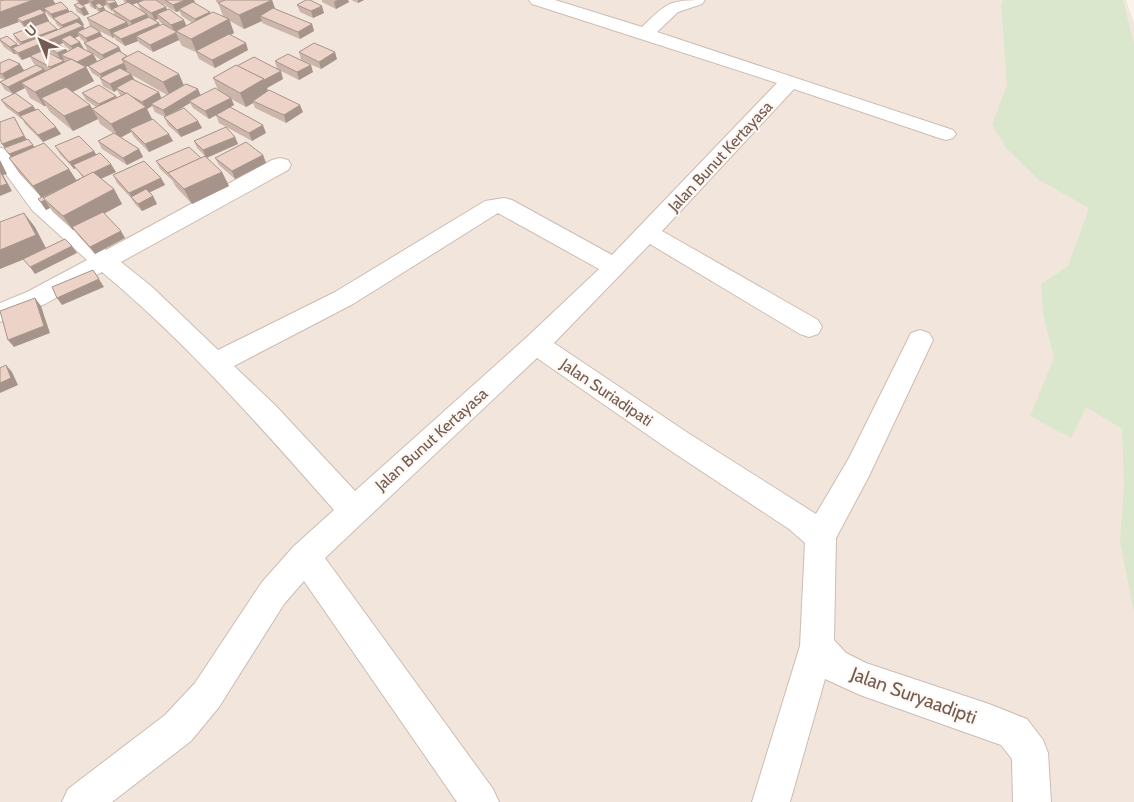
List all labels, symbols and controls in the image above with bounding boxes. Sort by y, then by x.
north arrow [15,15,65,65]
text: U [21,21,41,41]
street label: Jalan Bunut Kertayasa [664,97,777,216]
street label: Jalan Suriadipati [556,354,656,430]
street label: Jalan Bunut Kertayasa [371,384,492,495]
street label: Jalan Suryaadipti [847,662,980,729]

